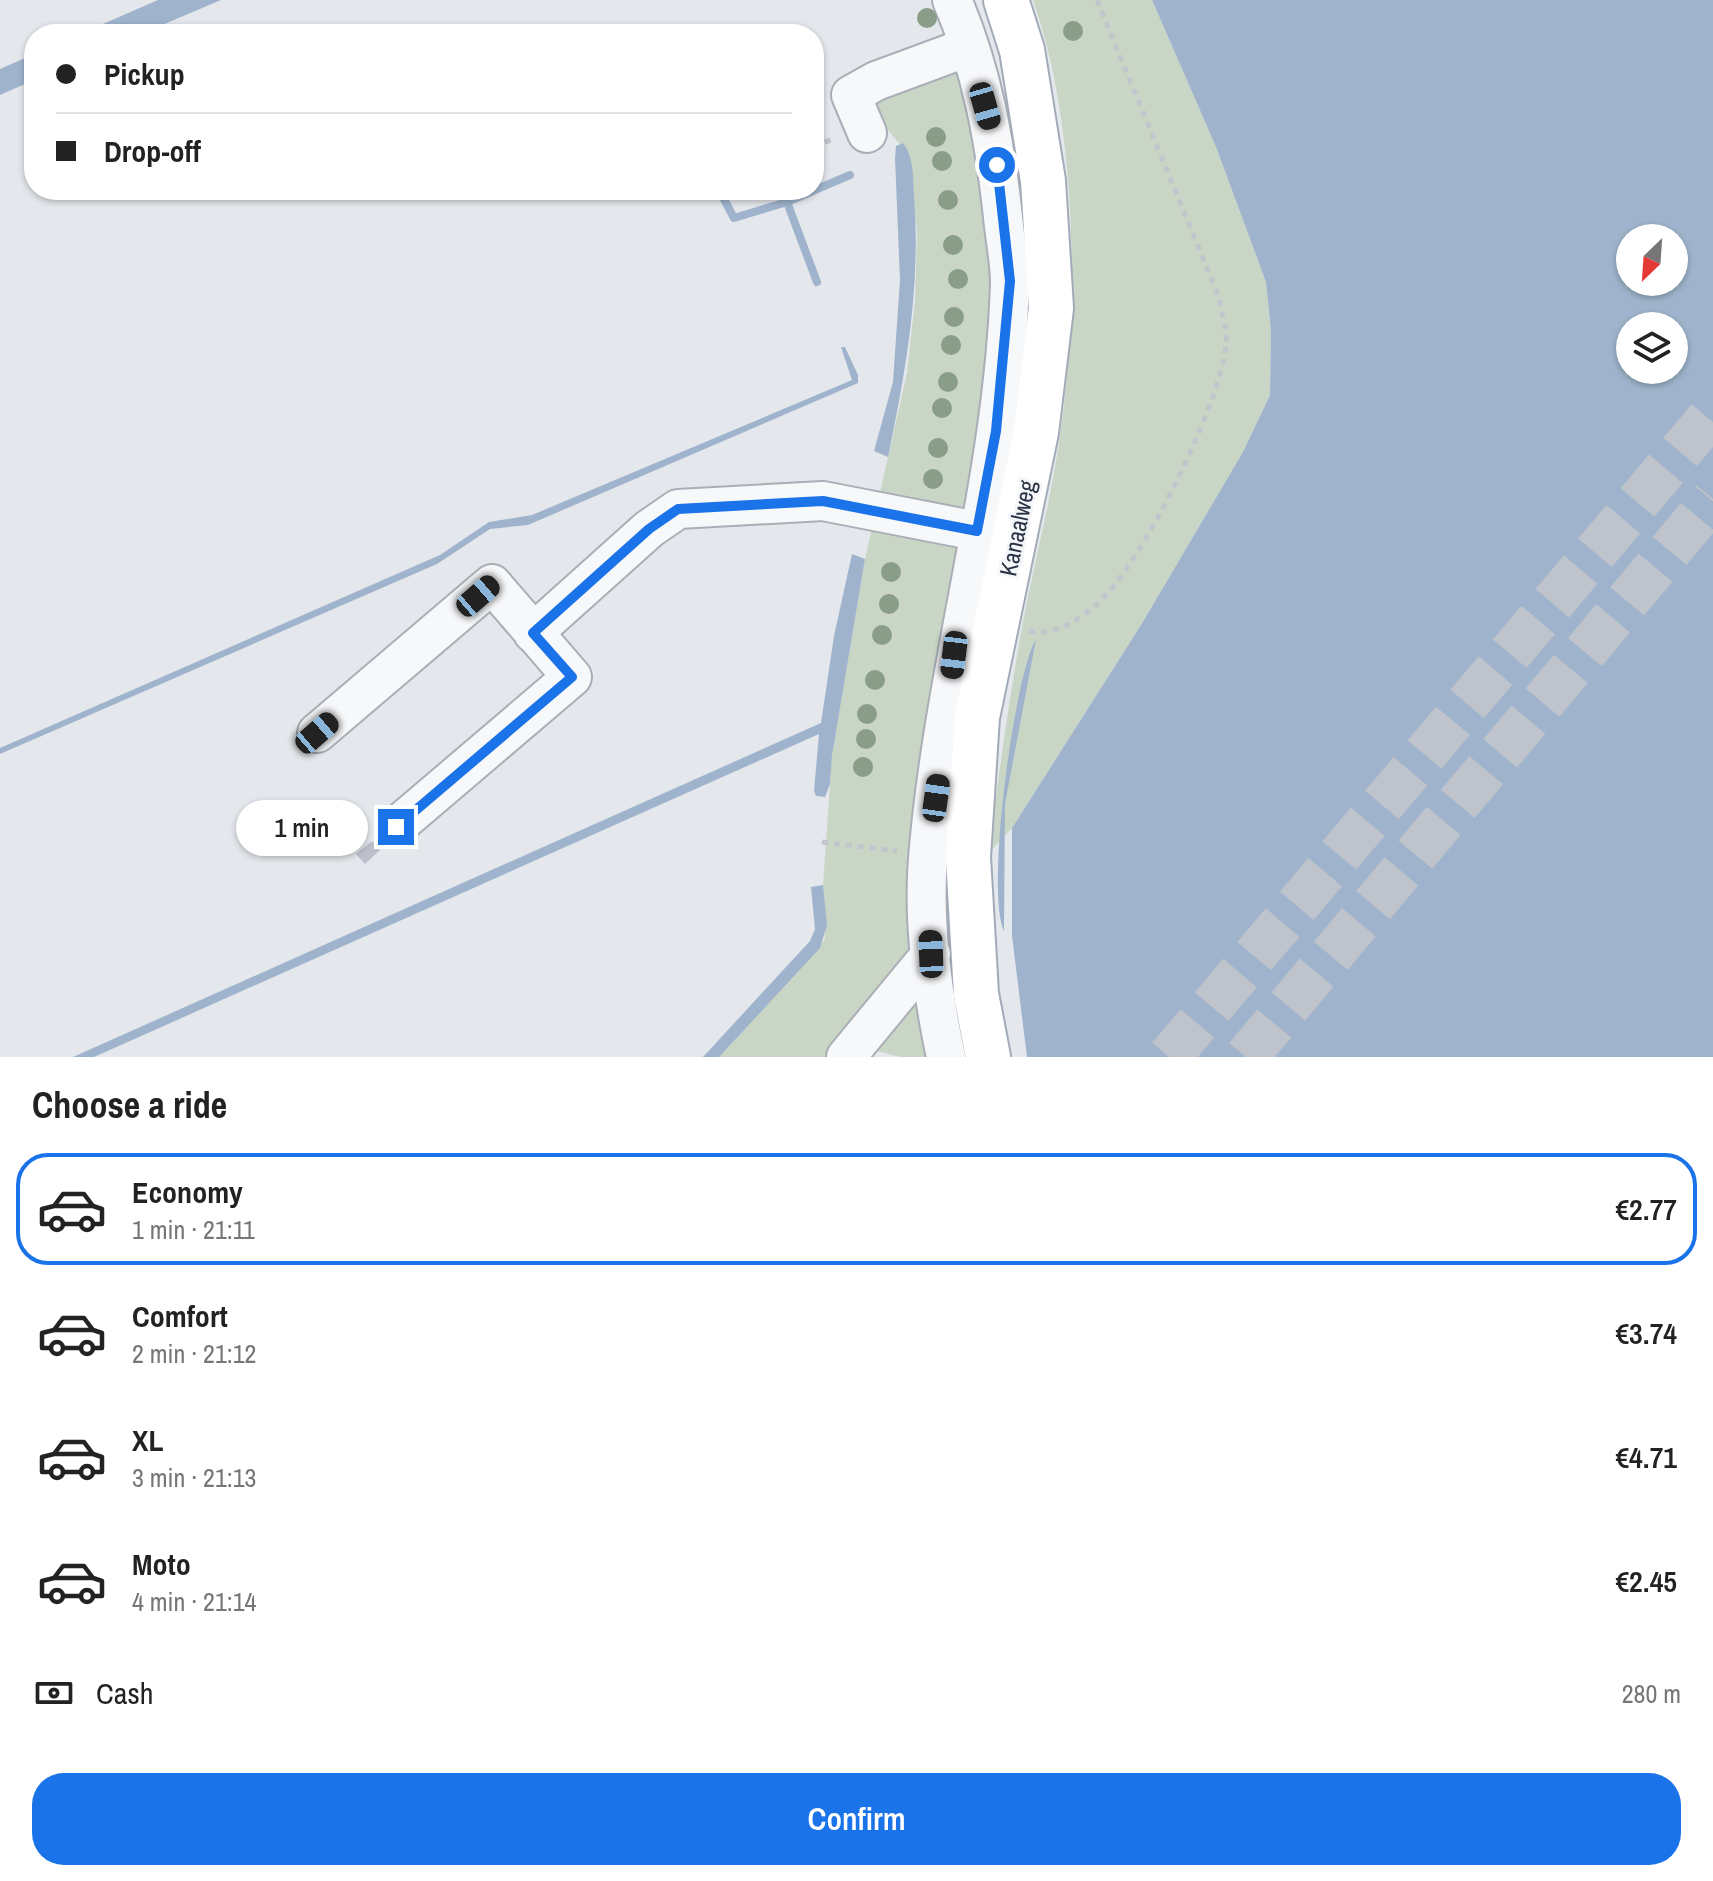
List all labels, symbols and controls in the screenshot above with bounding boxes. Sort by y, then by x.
text: Pickup [104,54,185,94]
car [967,80,1003,132]
text: Drop-off [104,131,201,171]
route start [979,147,1015,183]
north arrow [1616,224,1688,296]
map controls [1616,224,1688,384]
button: layers [1616,312,1688,384]
street label: Kanaalweg [991,477,1043,579]
car [452,571,504,621]
car [939,630,969,680]
car [291,708,343,758]
car [921,773,951,823]
callout: 1 min [236,799,368,855]
route end [378,809,414,845]
text: 1 min [275,810,329,845]
car [918,930,944,978]
text: Choose a ride [32,1081,227,1129]
text: Economy [132,1172,243,1212]
icon: car [36,1173,108,1245]
text: €2.77 [1615,1189,1677,1229]
text: 1 min · 21:11 [132,1212,255,1247]
text: Comfort [132,1296,228,1336]
icon: car [36,1297,108,1369]
text: €3.74 [1615,1313,1677,1353]
text: 2 min · 21:12 [132,1336,256,1371]
text: XL [132,1420,163,1460]
icon: car [36,1421,108,1493]
text: €4.71 [1615,1437,1677,1477]
text: 3 min · 21:13 [132,1460,256,1495]
text: Moto [132,1544,191,1584]
icon: car [36,1545,108,1617]
text: €2.45 [1615,1561,1677,1601]
text: 4 min · 21:14 [132,1584,256,1619]
icon: cash [32,1671,76,1715]
text: Cash [96,1673,153,1713]
text: 280 m [1622,1676,1681,1711]
button: Confirm [32,1773,1681,1865]

